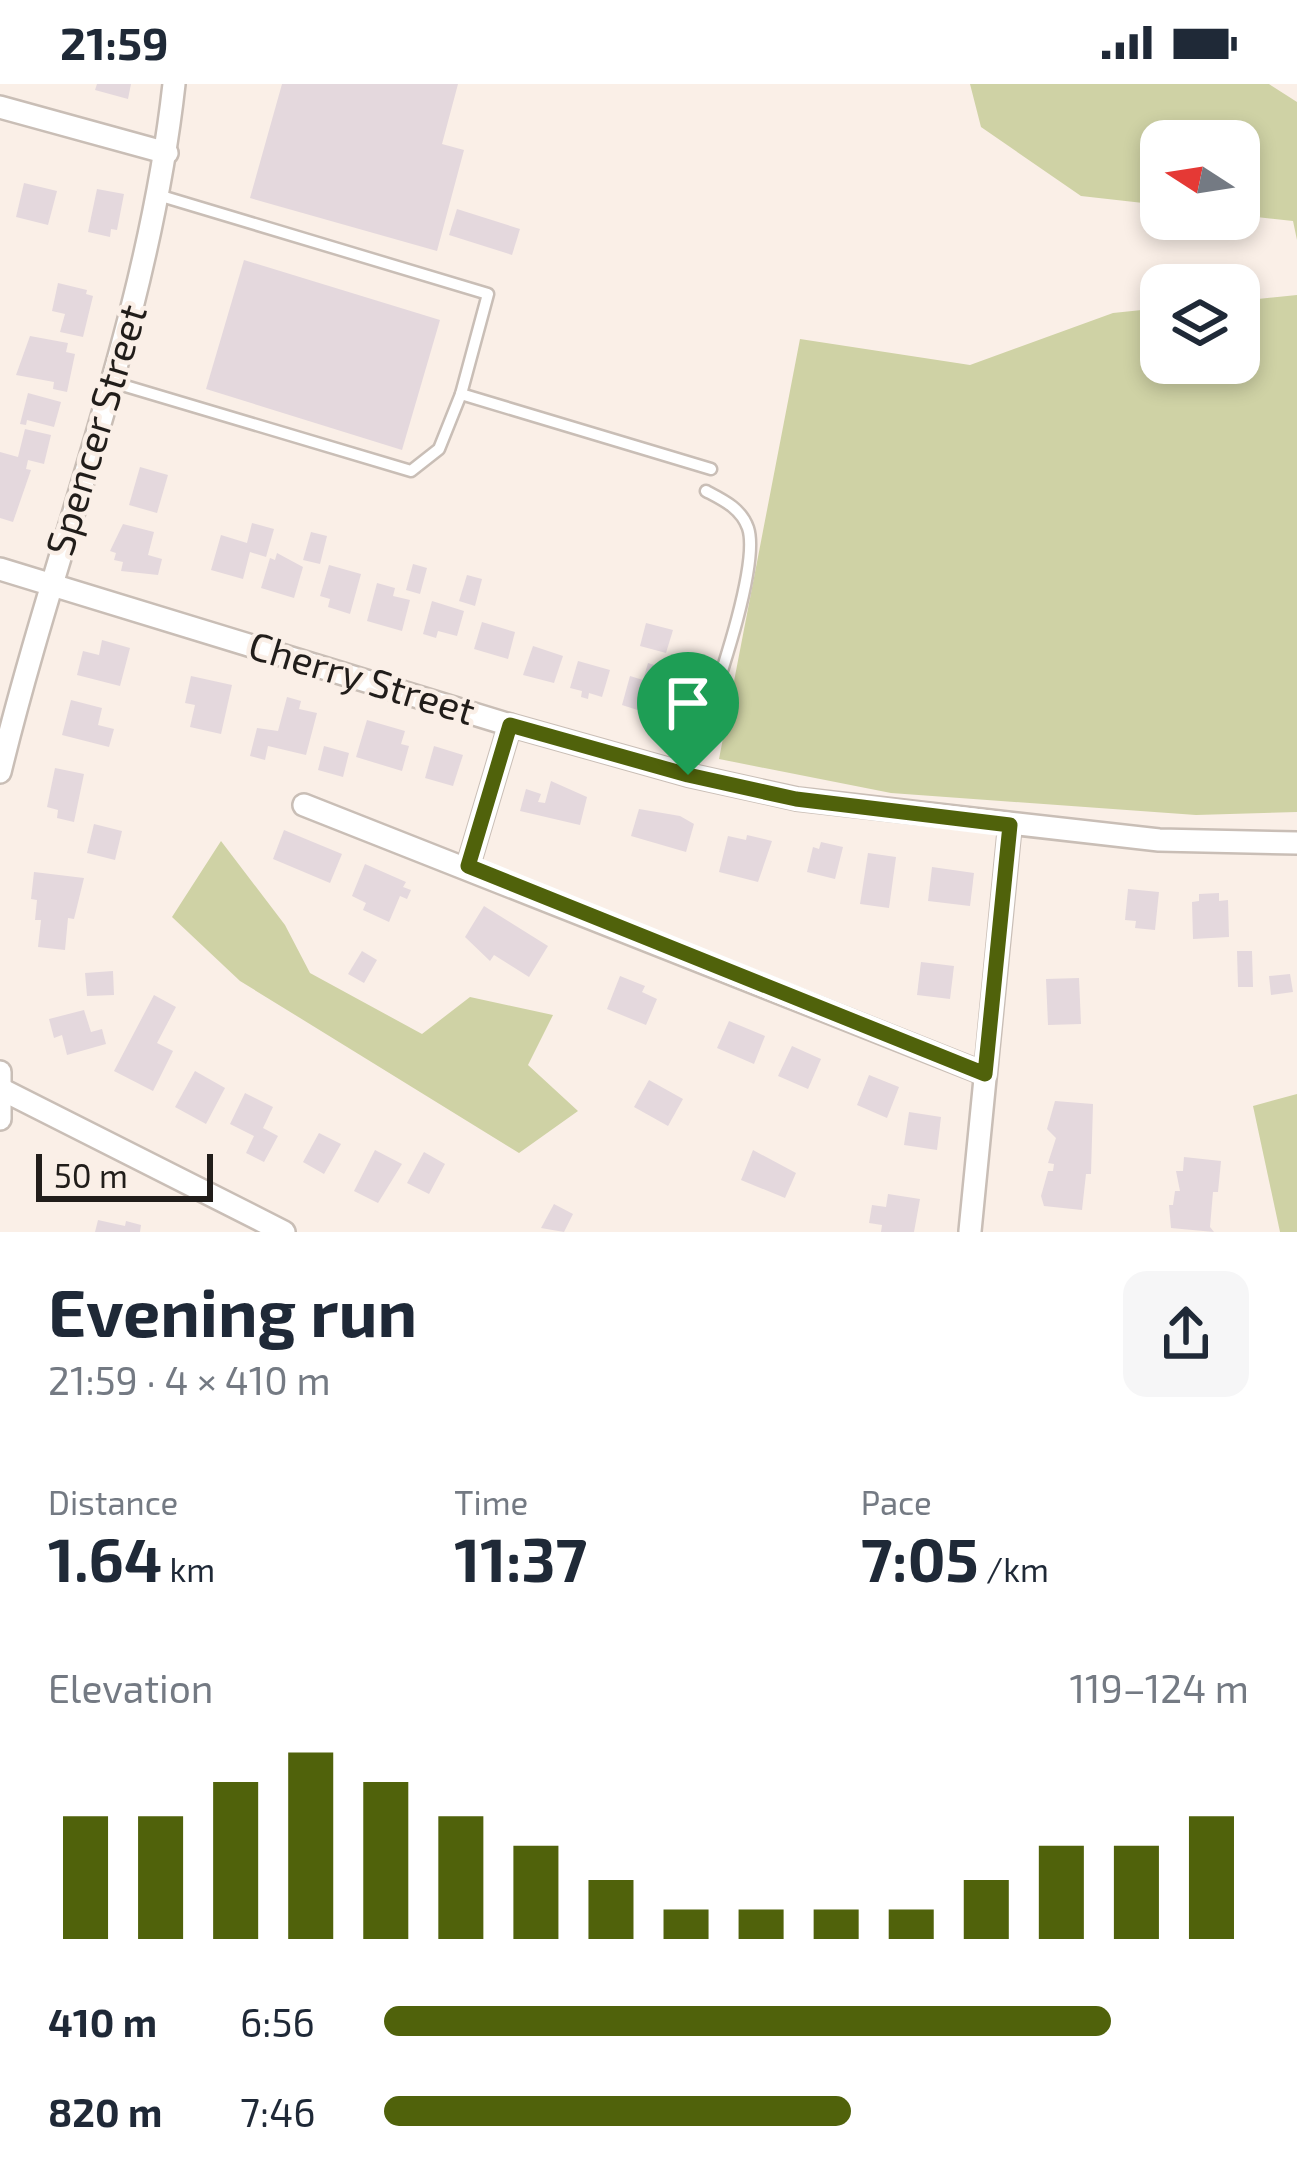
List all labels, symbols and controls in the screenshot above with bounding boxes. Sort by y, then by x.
text: 21:59 [60,15,169,69]
north arrow [1140,120,1260,240]
map controls [1140,120,1260,384]
button: layers [1140,264,1260,384]
street label: Spencer Street [34,299,155,561]
street label: Cherry Street [244,620,481,733]
pin [637,652,739,775]
icon: arrive [655,670,721,736]
scale bar [36,1148,213,1201]
text: 50 m [54,1155,128,1195]
text: Evening run [48,1271,417,1350]
button: share [1123,1271,1249,1397]
text: 21:59 · 4 × 410 m [48,1356,331,1403]
text: Distance [48,1482,178,1522]
text: Time [454,1482,528,1522]
text: Pace [861,1482,932,1522]
text: 1.64 [48,1522,162,1594]
text: 11:37 [454,1522,587,1594]
text: 7:05 [861,1522,979,1594]
text: km [162,1549,215,1589]
text: /km [979,1549,1049,1589]
text: Elevation [48,1664,213,1711]
text: 119–124 m [1070,1664,1249,1711]
text: 410 m [48,1998,157,2045]
text: 6:56 [240,1998,315,2045]
text: 820 m [48,2088,162,2135]
text: 7:46 [240,2088,315,2135]

